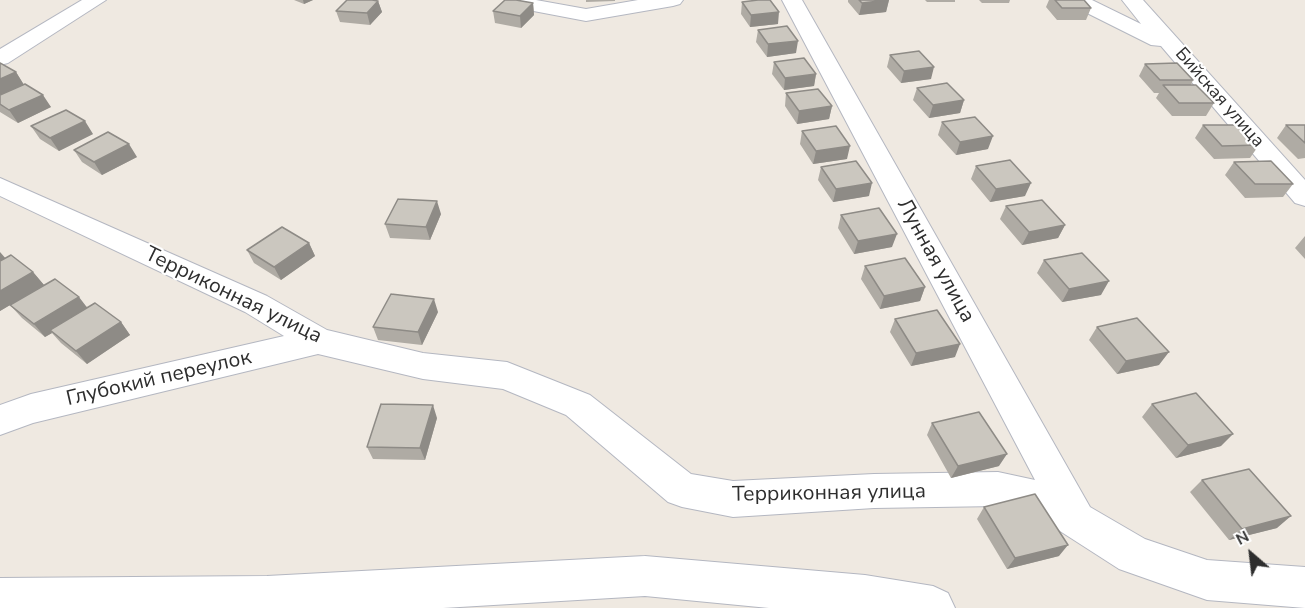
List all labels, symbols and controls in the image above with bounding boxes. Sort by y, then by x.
street label: Бийская улица [1170,44,1268,152]
street label: Лунная улица [891,195,979,327]
street label: Терриконная улица [140,242,326,350]
street label: Глубокий переулок [64,345,254,413]
street label: Терриконная улица [732,480,926,508]
north arrow [1221,524,1281,584]
text: N [1232,526,1253,551]

